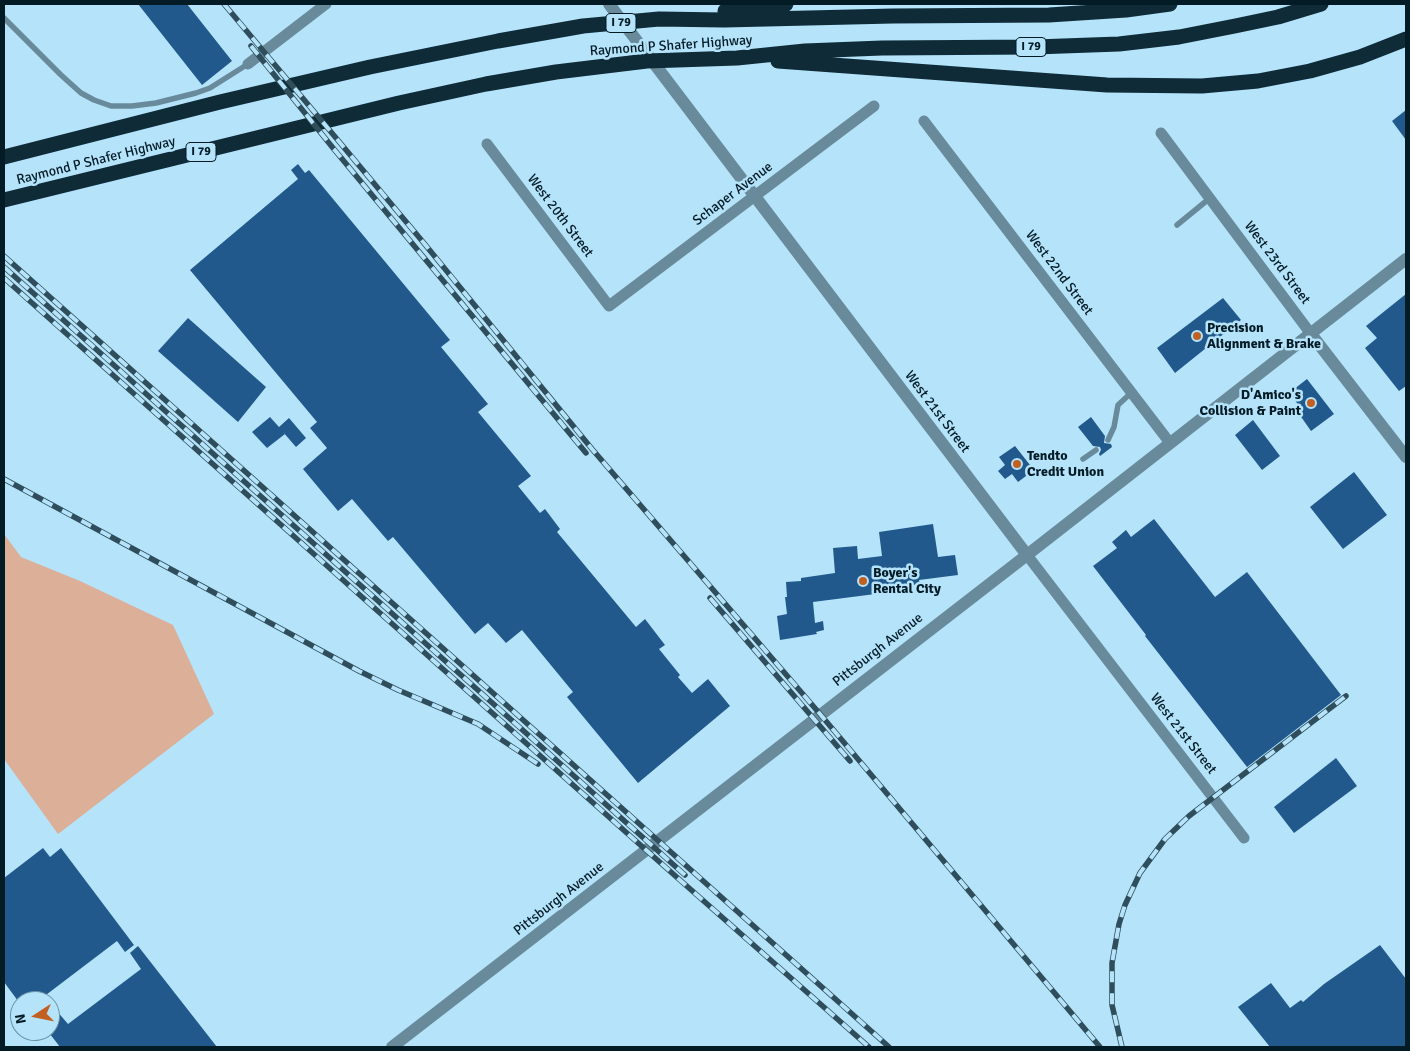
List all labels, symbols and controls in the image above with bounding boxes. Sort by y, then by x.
road number: I 79 [606,13,636,32]
street label: Raymond P Shafer Highway [589,32,753,60]
road number: I 79 [1016,38,1046,56]
street label: Raymond P Shafer Highway [15,133,177,189]
road number: I 79 [186,142,216,162]
street label: Schaper Avenue [690,159,776,229]
street label: West 20th Street [523,171,597,261]
street label: West 23rd Street [1240,218,1314,308]
street label: West 22nd Street [1022,227,1096,319]
place label: Precision Alignment & Brake [1207,320,1321,352]
marker: Precision Alignment & Brake [1191,330,1203,342]
street label: West 21st Street [901,368,973,456]
place label: D'Amico's Collision & Paint [1200,387,1301,420]
marker: D'Amico's Collision & Paint [1305,397,1317,409]
place label: Tendto Credit Union [1027,448,1104,481]
marker: Tendto Credit Union [1011,458,1023,470]
place label: Boyer's Rental City [873,565,941,598]
marker: Boyer's Rental City [857,575,869,587]
street label: Pittsburgh Avenue [830,610,926,690]
street label: West 21st Street [1146,690,1220,778]
street label: Pittsburgh Avenue [511,859,607,939]
north arrow [10,991,60,1041]
text: N [11,1012,30,1025]

